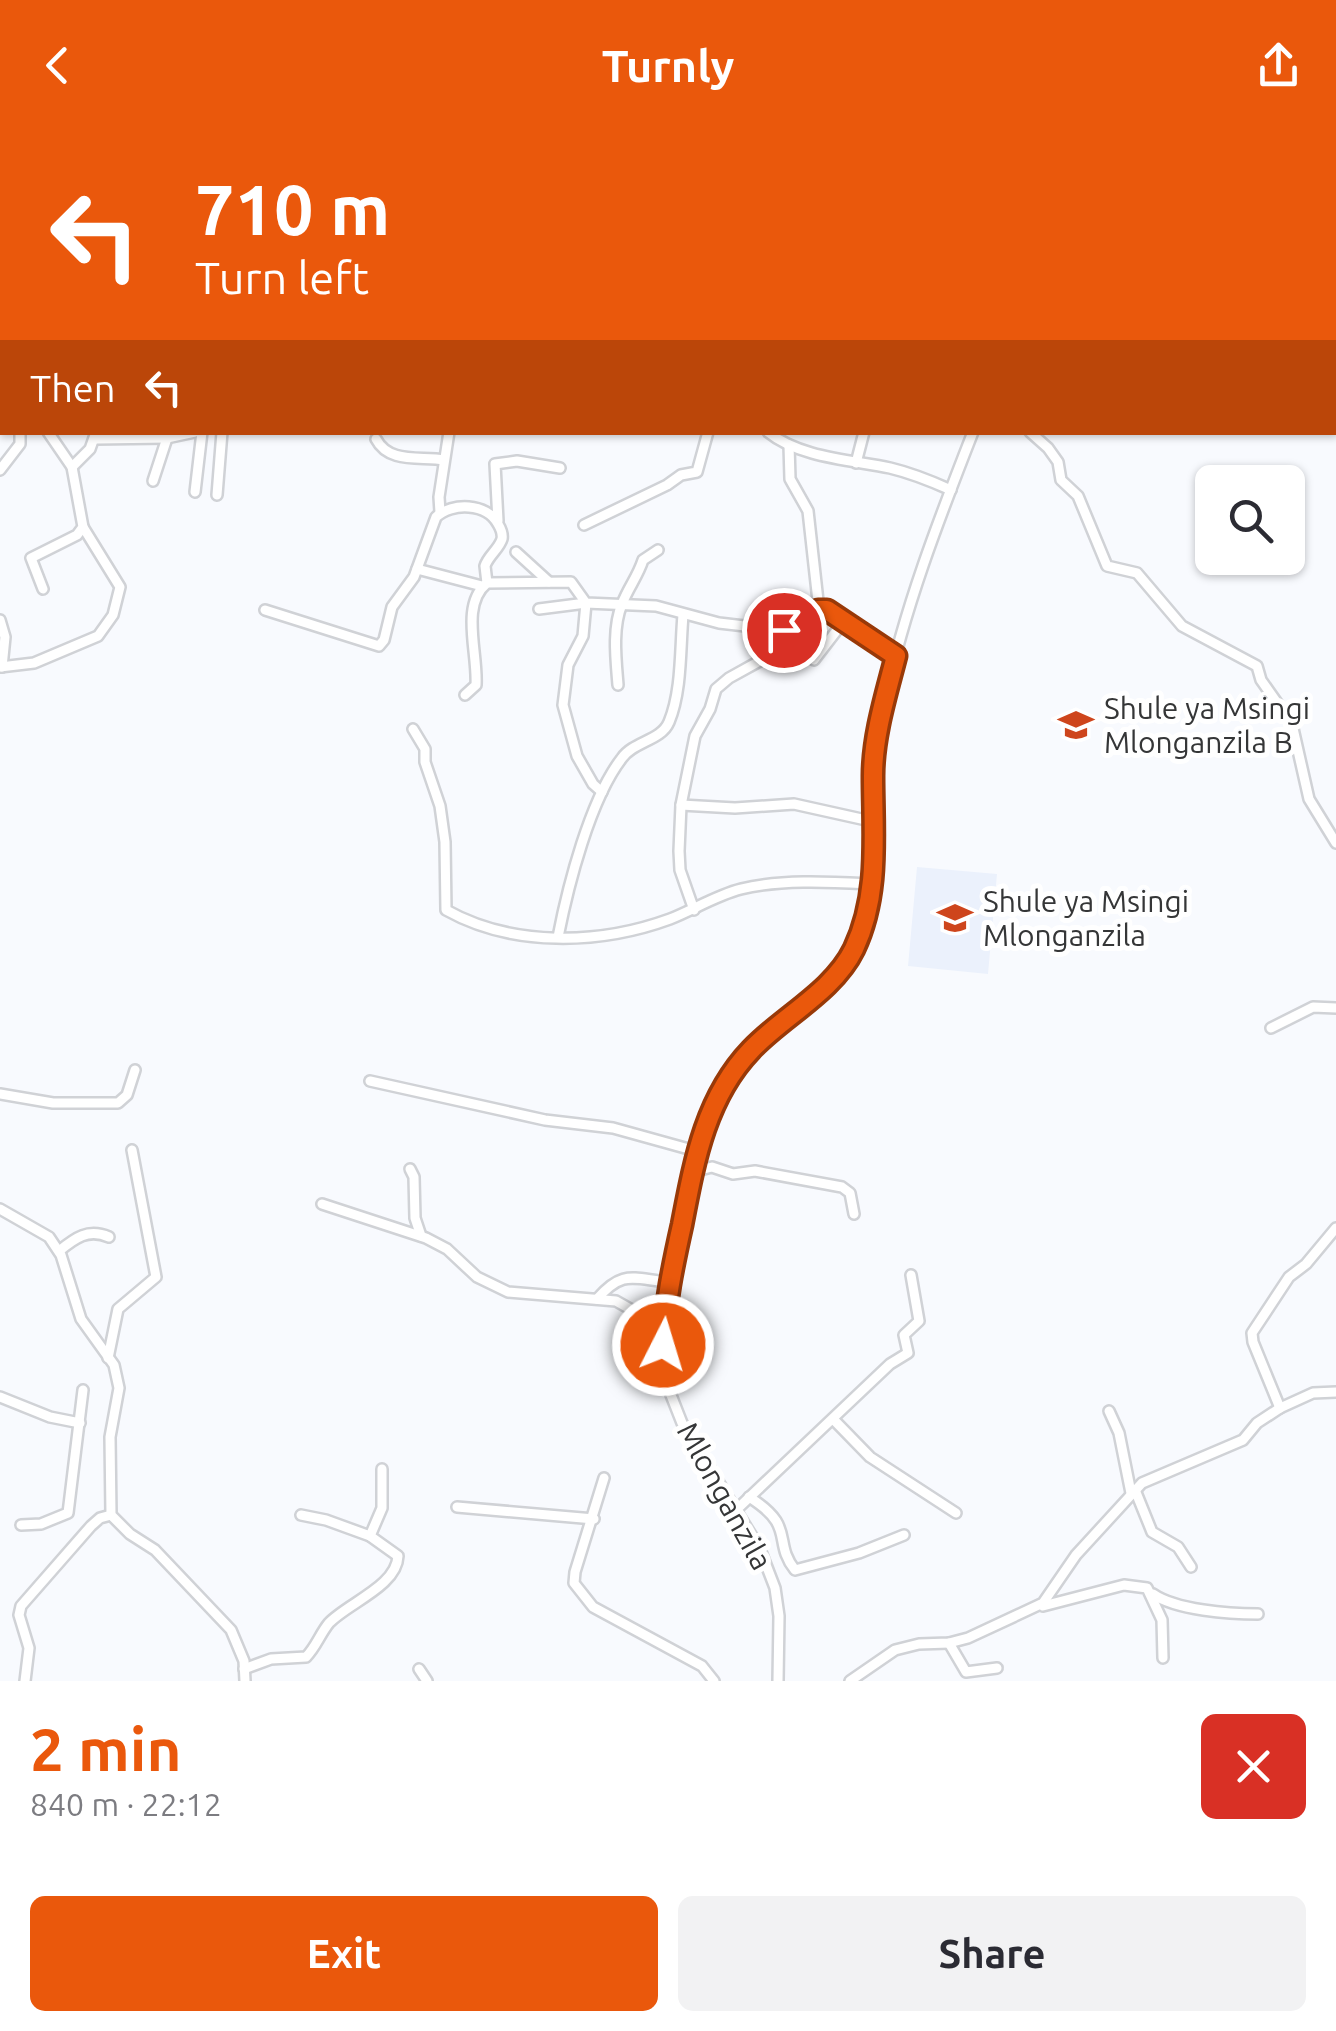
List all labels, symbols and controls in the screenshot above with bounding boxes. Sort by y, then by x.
icon: back [30,38,85,93]
icon: share [1251,38,1306,93]
text: Turnly [602,40,734,91]
icon: left [30,170,160,300]
text: 710 m [195,170,390,248]
text: Turn left [195,252,369,303]
icon: left [136,360,191,415]
text: Then [30,367,116,409]
map controls [1195,465,1305,575]
button: search [1195,465,1305,575]
pin [742,588,827,673]
icon: arrive [757,603,812,658]
place label: Shule ya Msingi Mlonganzila B [1104,691,1310,759]
school or university icon: Shule ya Msingi Mlonganzila B [1057,706,1095,744]
place label: Shule ya Msingi Mlonganzila [983,884,1189,952]
school or university icon: Shule ya Msingi Mlonganzila [936,899,974,937]
position arrow [611,1293,715,1397]
street label: Mlonganzila [671,1417,779,1575]
button: close [1201,1714,1306,1819]
text: 2 min [30,1715,182,1782]
text: 840 m · 22:12 [30,1786,222,1822]
button: Exit [30,1896,658,2011]
button: Share [678,1896,1306,2011]

